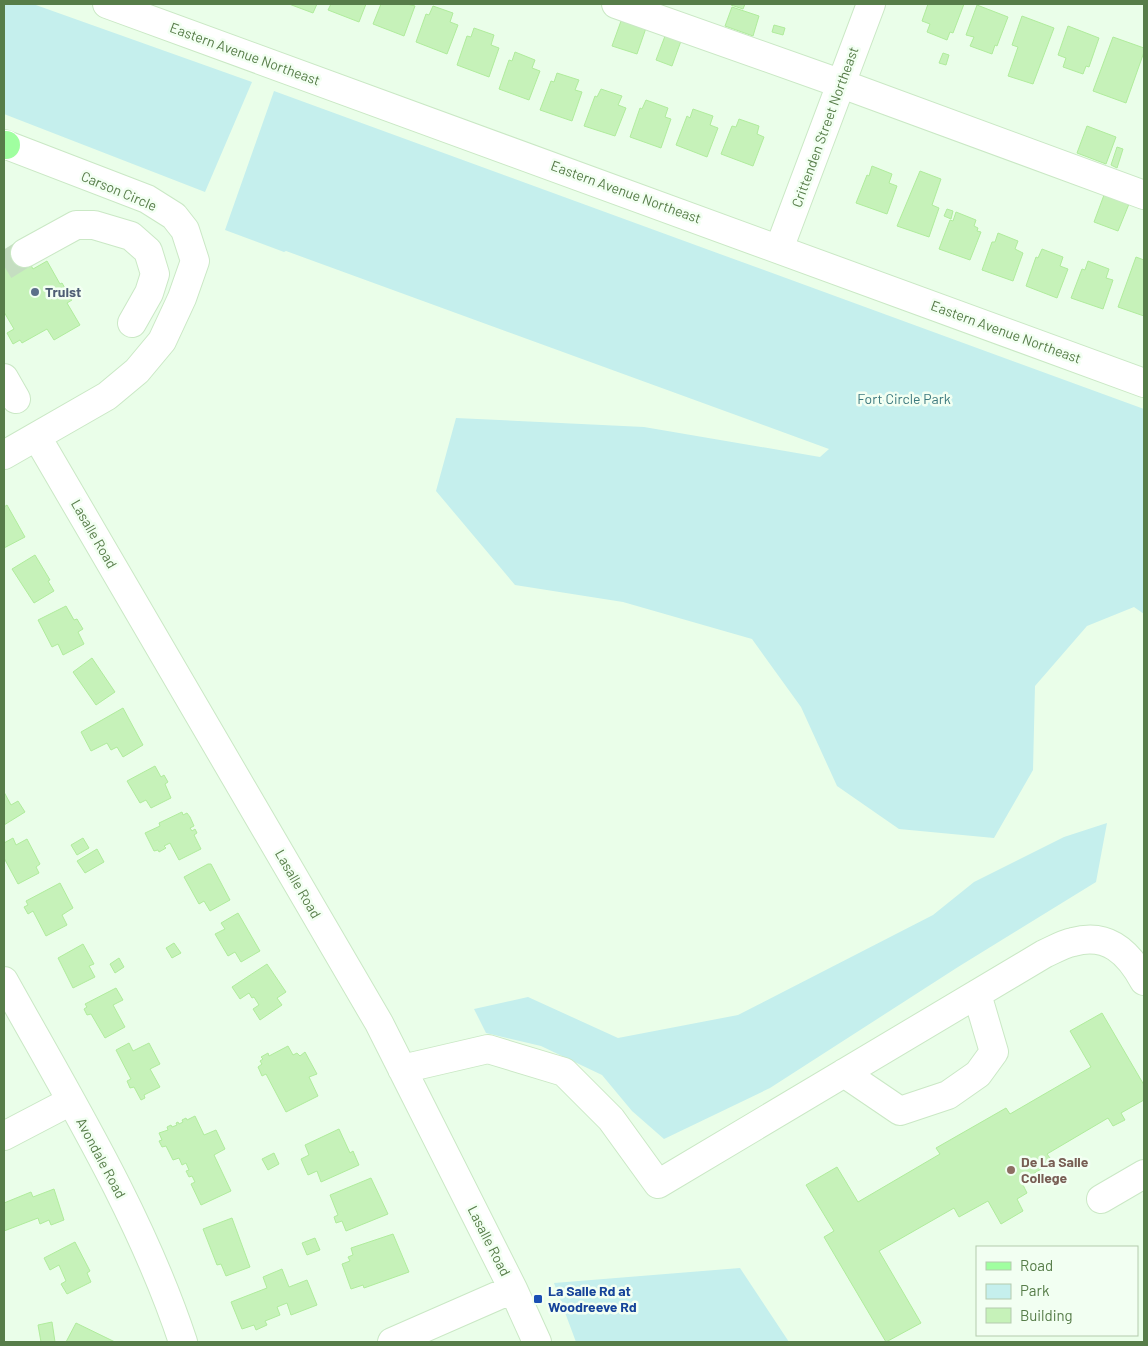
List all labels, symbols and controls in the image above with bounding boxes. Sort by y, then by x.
street label: Eastern Avenue Northeast [168,18,323,89]
street label: Crittenden Street Northeast [788,44,862,210]
street label: Eastern Avenue Northeast [549,156,704,227]
street label: Carson Circle [79,167,160,214]
place label: Truist [45,283,81,300]
marker: Truist [29,286,41,298]
street label: Eastern Avenue Northeast [929,296,1084,367]
park label: Fort Circle Park [857,390,951,407]
street label: Lasalle Road [68,496,121,571]
street label: Lasalle Road [272,846,325,921]
street label: Avondale Road [73,1115,130,1201]
place label: De La Salle College [1021,1153,1089,1186]
marker: De La Salle College [1005,1164,1017,1176]
street label: Lasalle Road [464,1203,514,1279]
legend [976,1246,1138,1336]
text: Road [1020,1256,1053,1274]
text: Park [1020,1281,1050,1299]
place label: La Salle Rd at Woodreeve Rd [548,1282,637,1315]
marker: La Salle Rd at Woodreeve Rd [532,1293,544,1305]
text: Building [1020,1306,1073,1324]

